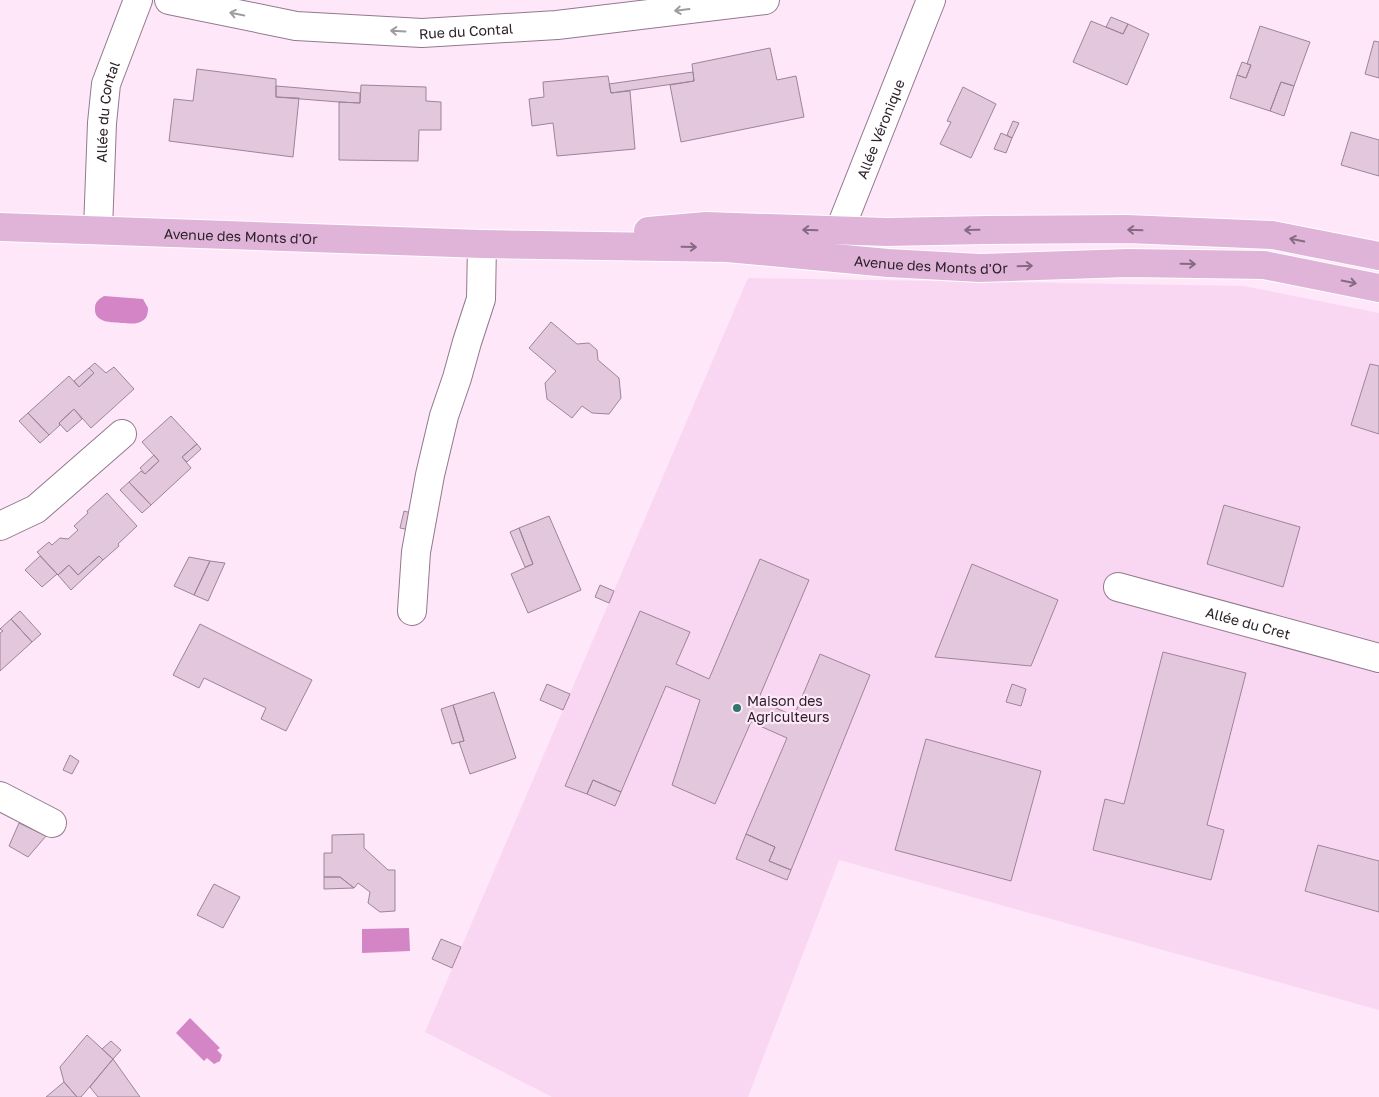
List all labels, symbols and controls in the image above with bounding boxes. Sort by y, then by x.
one-way arrow [674,5,690,15]
one-way arrow [229,8,245,18]
street label: Rue du Contal [418,19,514,42]
one-way arrow [390,27,406,36]
street label: Allée du Contal [92,58,123,163]
street label: Allée Véronique [853,76,907,181]
street label: Avenue des Monts d'Or [164,224,318,247]
one-way arrow [802,225,818,234]
one-way arrow [965,225,981,235]
one-way arrow [1127,225,1143,234]
one-way arrow [1289,234,1305,244]
one-way arrow [680,242,696,252]
street label: Avenue des Monts d'Or [853,251,1008,276]
one-way arrow [1179,259,1195,268]
one-way arrow [1017,262,1033,271]
one-way arrow [1340,277,1356,287]
street label: Allée du Cret [1204,603,1292,642]
place label: Maison des Agriculteurs [747,692,829,725]
marker: Maison des Agriculteurs [731,702,743,714]

